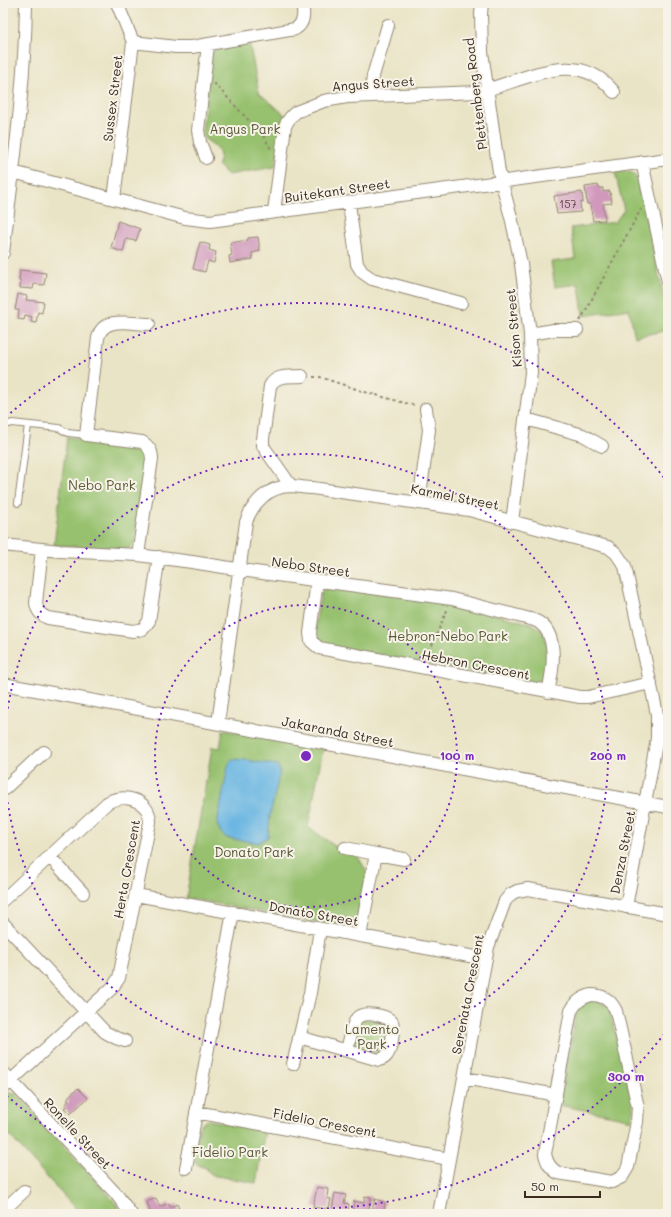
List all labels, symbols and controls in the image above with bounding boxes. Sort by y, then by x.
street label: Plettenberg Road [460,37,490,151]
street label: Sussex Street [98,53,126,142]
street label: Angus Street [331,72,415,94]
park label: Angus Park [210,120,280,137]
street label: Buitekant Street [283,174,391,206]
house number: 157 [559,196,577,211]
street label: Kison Street [501,288,525,368]
park label: Nebo Park [68,476,136,493]
street label: Karmel Street [409,479,501,513]
street label: Nebo Street [271,552,352,580]
park label: Hebron-Nebo Park [388,627,508,644]
street label: Hebron Crescent [420,645,532,683]
street label: Jakaranda Street [280,712,396,750]
text: 100 m [440,747,474,763]
text: 200 m [590,747,626,763]
centre of rings [299,749,313,763]
street label: Denza Street [606,808,639,895]
street label: Herta Crescent [109,818,143,920]
park label: Donato Park [214,843,294,860]
street label: Donato Street [268,897,361,929]
street label: Serenata Crescent [447,932,487,1056]
park label: Lamento Park [345,1020,399,1052]
text: 300 m [608,1068,644,1084]
street label: Ronelle Street [41,1094,116,1172]
street label: Fidelio Crescent [272,1104,379,1140]
park label: Fidelio Park [192,1143,268,1160]
scale bar [525,1173,600,1199]
text: 50 m [531,1178,559,1194]

